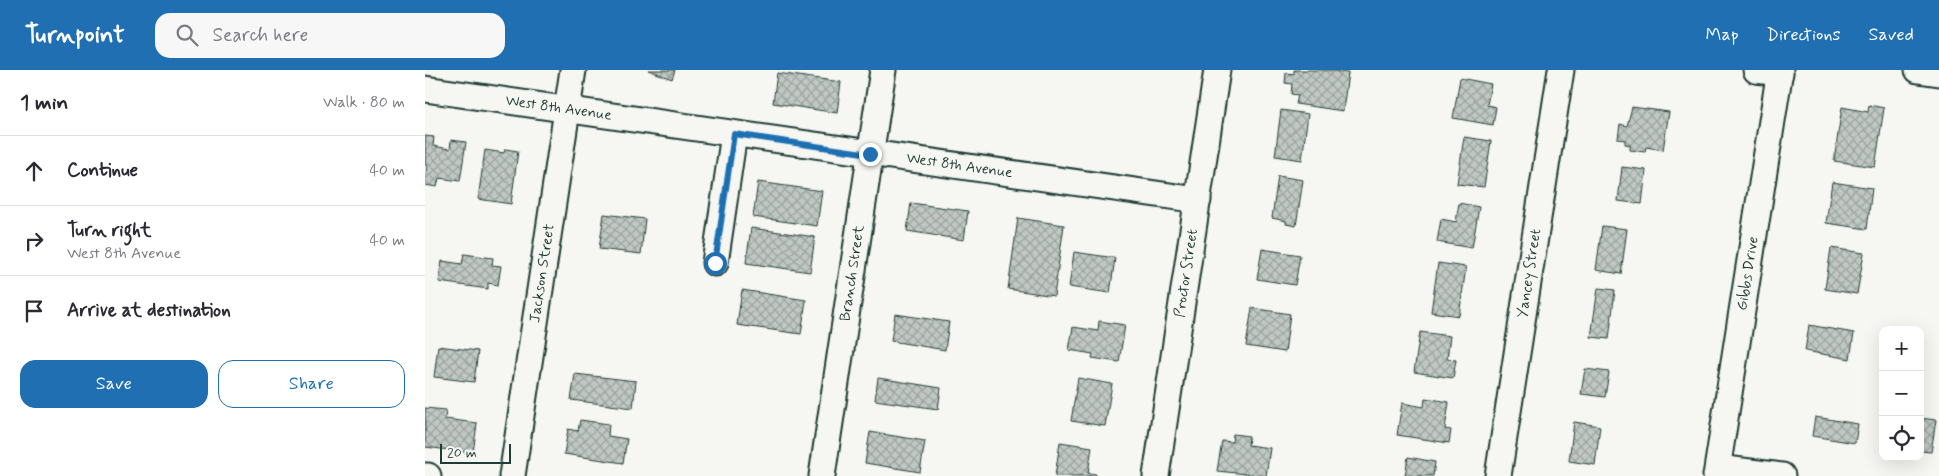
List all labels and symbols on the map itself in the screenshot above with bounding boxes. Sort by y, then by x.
street label: West 8th Avenue [504,91,613,126]
route end [859,143,882,166]
street label: West 8th Avenue [905,148,1014,183]
street label: Jackson Street [525,222,560,324]
street label: Branch Street [835,224,870,323]
street label: Proctor Street [1170,227,1203,319]
street label: Yancey Street [1513,227,1546,319]
street label: Gibbs Drive [1732,235,1764,312]
route start [704,252,727,275]
scale bar [440,441,511,464]

